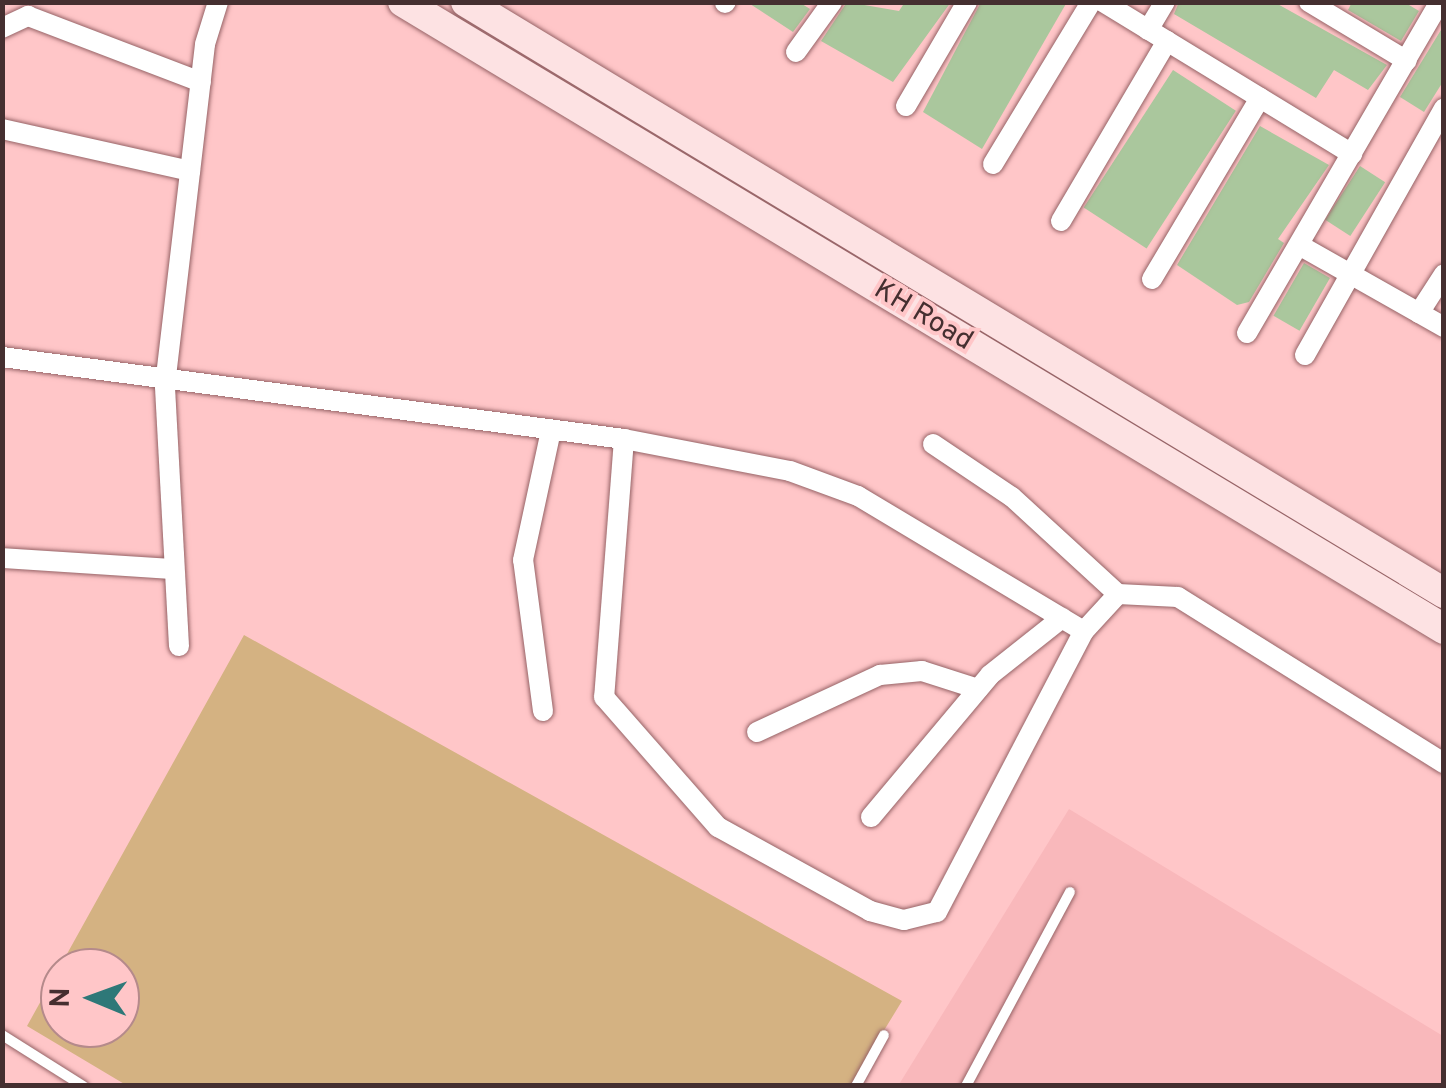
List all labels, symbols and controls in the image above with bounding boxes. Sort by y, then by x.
street label: KH Road [867,273,979,359]
north arrow [40,948,140,1048]
text: N [44,987,80,1008]

